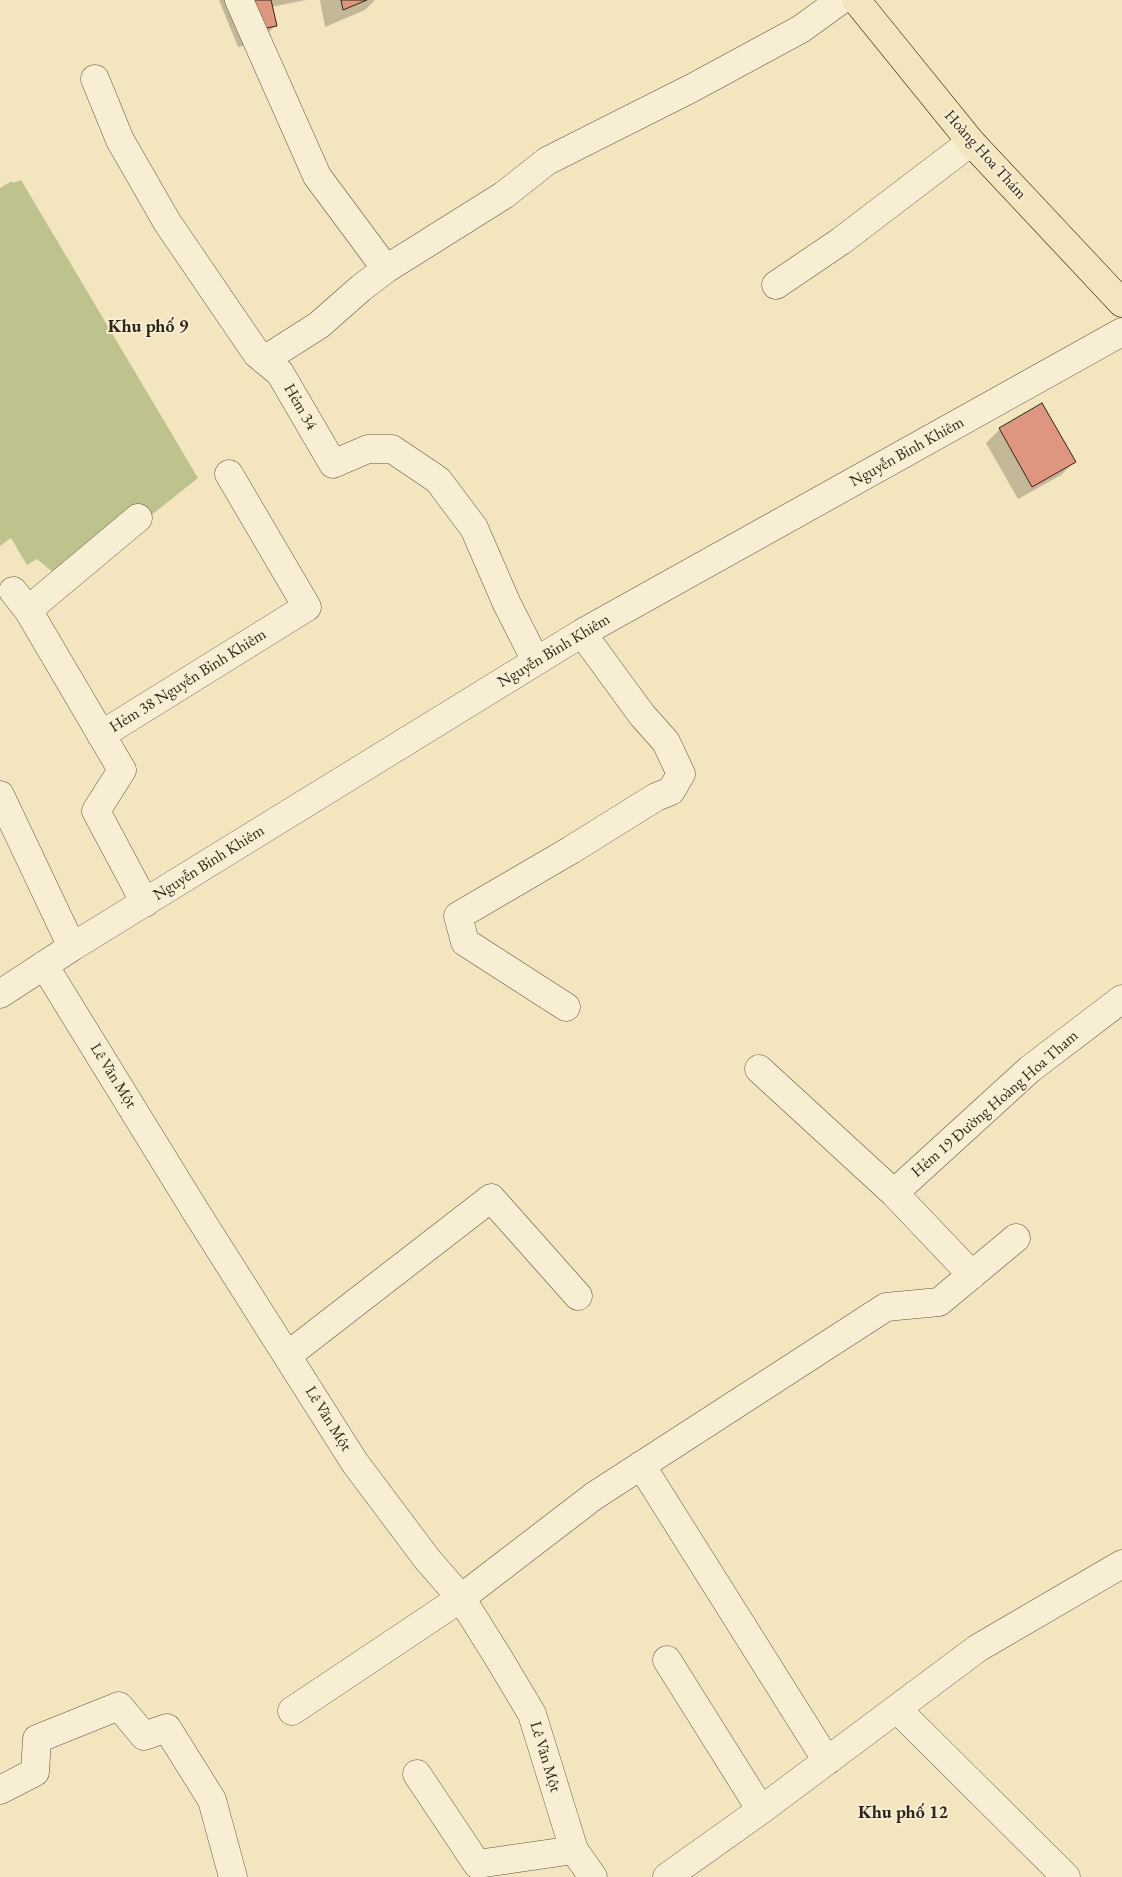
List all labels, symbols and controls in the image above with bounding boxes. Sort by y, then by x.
street label: Hoàng Hoa Thám [940,106,1030,204]
district label: Khu phố 9 [108,316,188,338]
street label: Hẻm 34 [279,380,321,434]
street label: Nguyễn Bỉnh Khiêm [847,413,967,491]
street label: Nguyễn Bỉnh Khiêm [494,610,614,692]
street label: Hẻm 38 Nguyễn Bỉnh Khiêm [106,625,270,737]
street label: Nguyễn Bỉnh Khiêm [150,821,268,905]
street label: Hẻm 19 Đường Hoàng Hoa Tham [908,1026,1082,1182]
street label: Lê Văn Một [86,1040,140,1112]
street label: Lê Văn Một [301,1383,355,1455]
street label: Lê Văn Một [525,1719,565,1795]
district label: Khu phố 12 [858,1802,948,1824]

